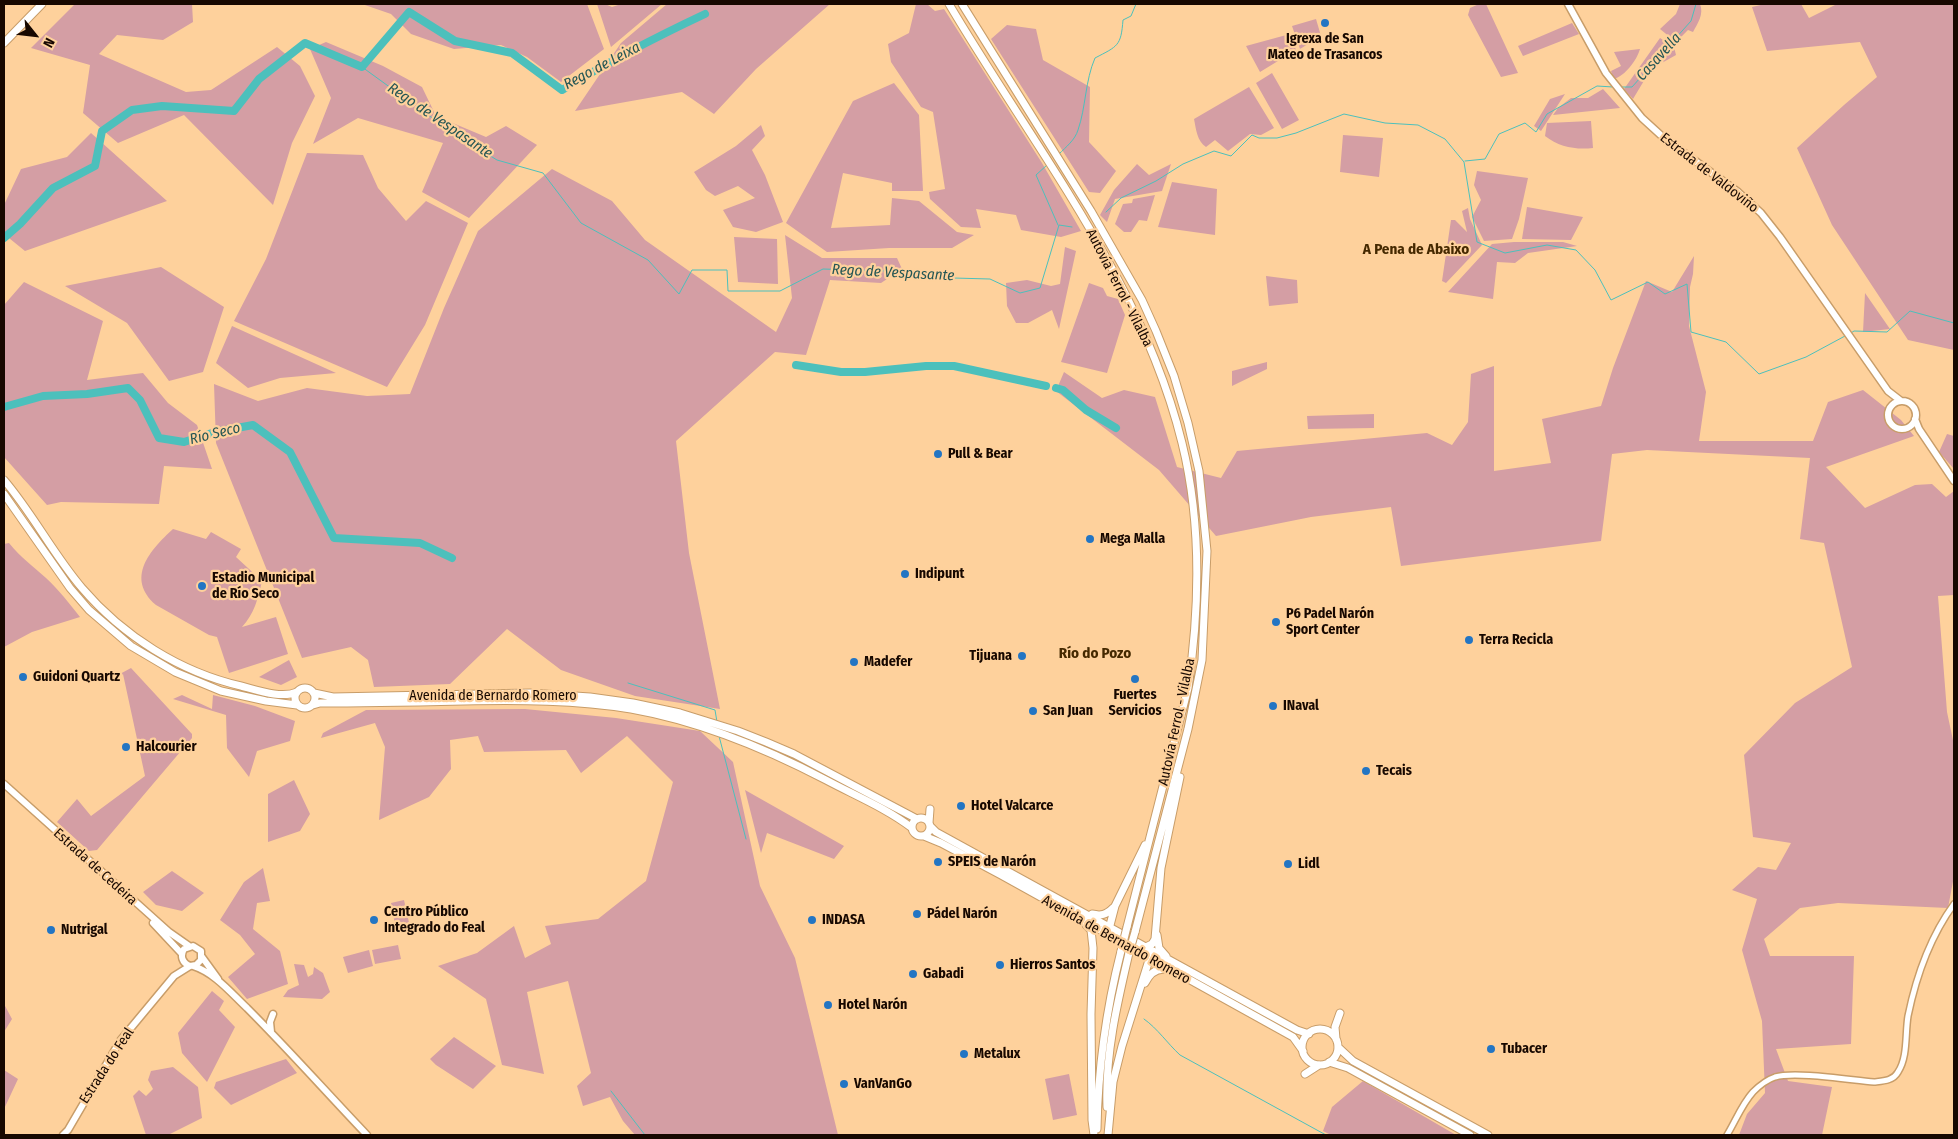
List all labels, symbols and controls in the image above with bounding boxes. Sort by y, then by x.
north arrow [10,10,60,60]
marker: Igrexa de San Mateo de Trasancos [1319,17,1331,29]
water label: Casavella [1633,29,1685,85]
place label: Igrexa de San Mateo de Trasancos [1268,31,1382,64]
text: N [39,35,58,50]
water label: Rego de Leixa [561,38,643,94]
water label: Rego de Vespasante [384,79,496,163]
street label: Estrada de Valdoviño [1657,129,1761,217]
street label: Autovía Ferrol - Vilalba [1082,226,1156,350]
district label: A Pena de Abaixo [1363,241,1469,259]
water label: Rego de Vespasante [831,261,955,285]
water label: Río Seco [188,419,242,449]
place label: Pull & Bear [948,446,1013,462]
marker: Pull & Bear [932,448,944,460]
place label: Mega Malla [1100,531,1165,547]
marker: Mega Malla [1084,533,1096,545]
place label: Indipunt [915,566,964,582]
marker: Indipunt [899,568,911,580]
place label: Estadio Municipal de Río Seco [212,570,314,602]
marker: Estadio Municipal de Río Seco [196,580,208,592]
place label: P6 Padel Narón Sport Center [1286,606,1374,638]
marker: P6 Padel Narón Sport Center [1270,616,1282,628]
place label: Terra Recicla [1479,632,1553,648]
marker: Terra Recicla [1463,634,1475,646]
district label: Río do Pozo [1059,645,1131,663]
place label: Tijuana [969,648,1012,664]
marker: Tijuana [1016,650,1028,662]
place label: Madefer [864,654,912,670]
marker: Madefer [848,656,860,668]
street label: Autovía Ferrol - Vilalba [1155,657,1199,787]
place label: Guidoni Quartz [33,669,120,685]
marker: Guidoni Quartz [17,671,29,683]
marker: Fuertes Servicios [1129,673,1141,685]
place label: Fuertes Servicios [1108,687,1162,720]
street label: Avenida de Bernardo Romero [409,688,577,704]
place label: INaval [1283,698,1319,714]
marker: INaval [1267,700,1279,712]
place label: San Juan [1043,703,1093,719]
marker: San Juan [1027,705,1039,717]
place label: Halcourier [136,739,197,755]
marker: Halcourier [120,741,132,753]
place label: Tecais [1376,763,1412,779]
marker: Tecais [1360,765,1372,777]
place label: Hotel Valcarce [971,798,1053,814]
marker: Hotel Valcarce [955,800,967,812]
street label: Estrada de Cedeira [50,825,140,909]
place label: SPEIS de Narón [948,854,1036,870]
marker: SPEIS de Narón [932,856,944,868]
place label: Lidl [1298,856,1320,872]
marker: Lidl [1282,858,1294,870]
street label: Avenida de Bernardo Romero [1039,892,1193,988]
place label: Centro Público Integrado do Feal [384,904,485,936]
place label: Pádel Narón [927,906,997,922]
marker: Pádel Narón [911,908,923,920]
place label: INDASA [822,912,865,928]
marker: Centro Público Integrado do Feal [368,914,380,926]
marker: INDASA [806,914,818,926]
place label: Nutrigal [61,922,108,938]
marker: Nutrigal [45,924,57,936]
place label: Hierros Santos [1010,957,1095,973]
marker: Hierros Santos [994,959,1006,971]
place label: Gabadi [923,966,964,982]
marker: Gabadi [907,968,919,980]
place label: Hotel Narón [838,997,907,1013]
marker: Hotel Narón [822,999,834,1011]
street label: Estrada do Feal [76,1025,138,1107]
place label: Tubacer [1501,1041,1547,1057]
marker: Tubacer [1485,1043,1497,1055]
place label: Metalux [974,1046,1020,1062]
marker: Metalux [958,1048,970,1060]
place label: VanVanGo [854,1076,912,1092]
marker: VanVanGo [838,1078,850,1090]

